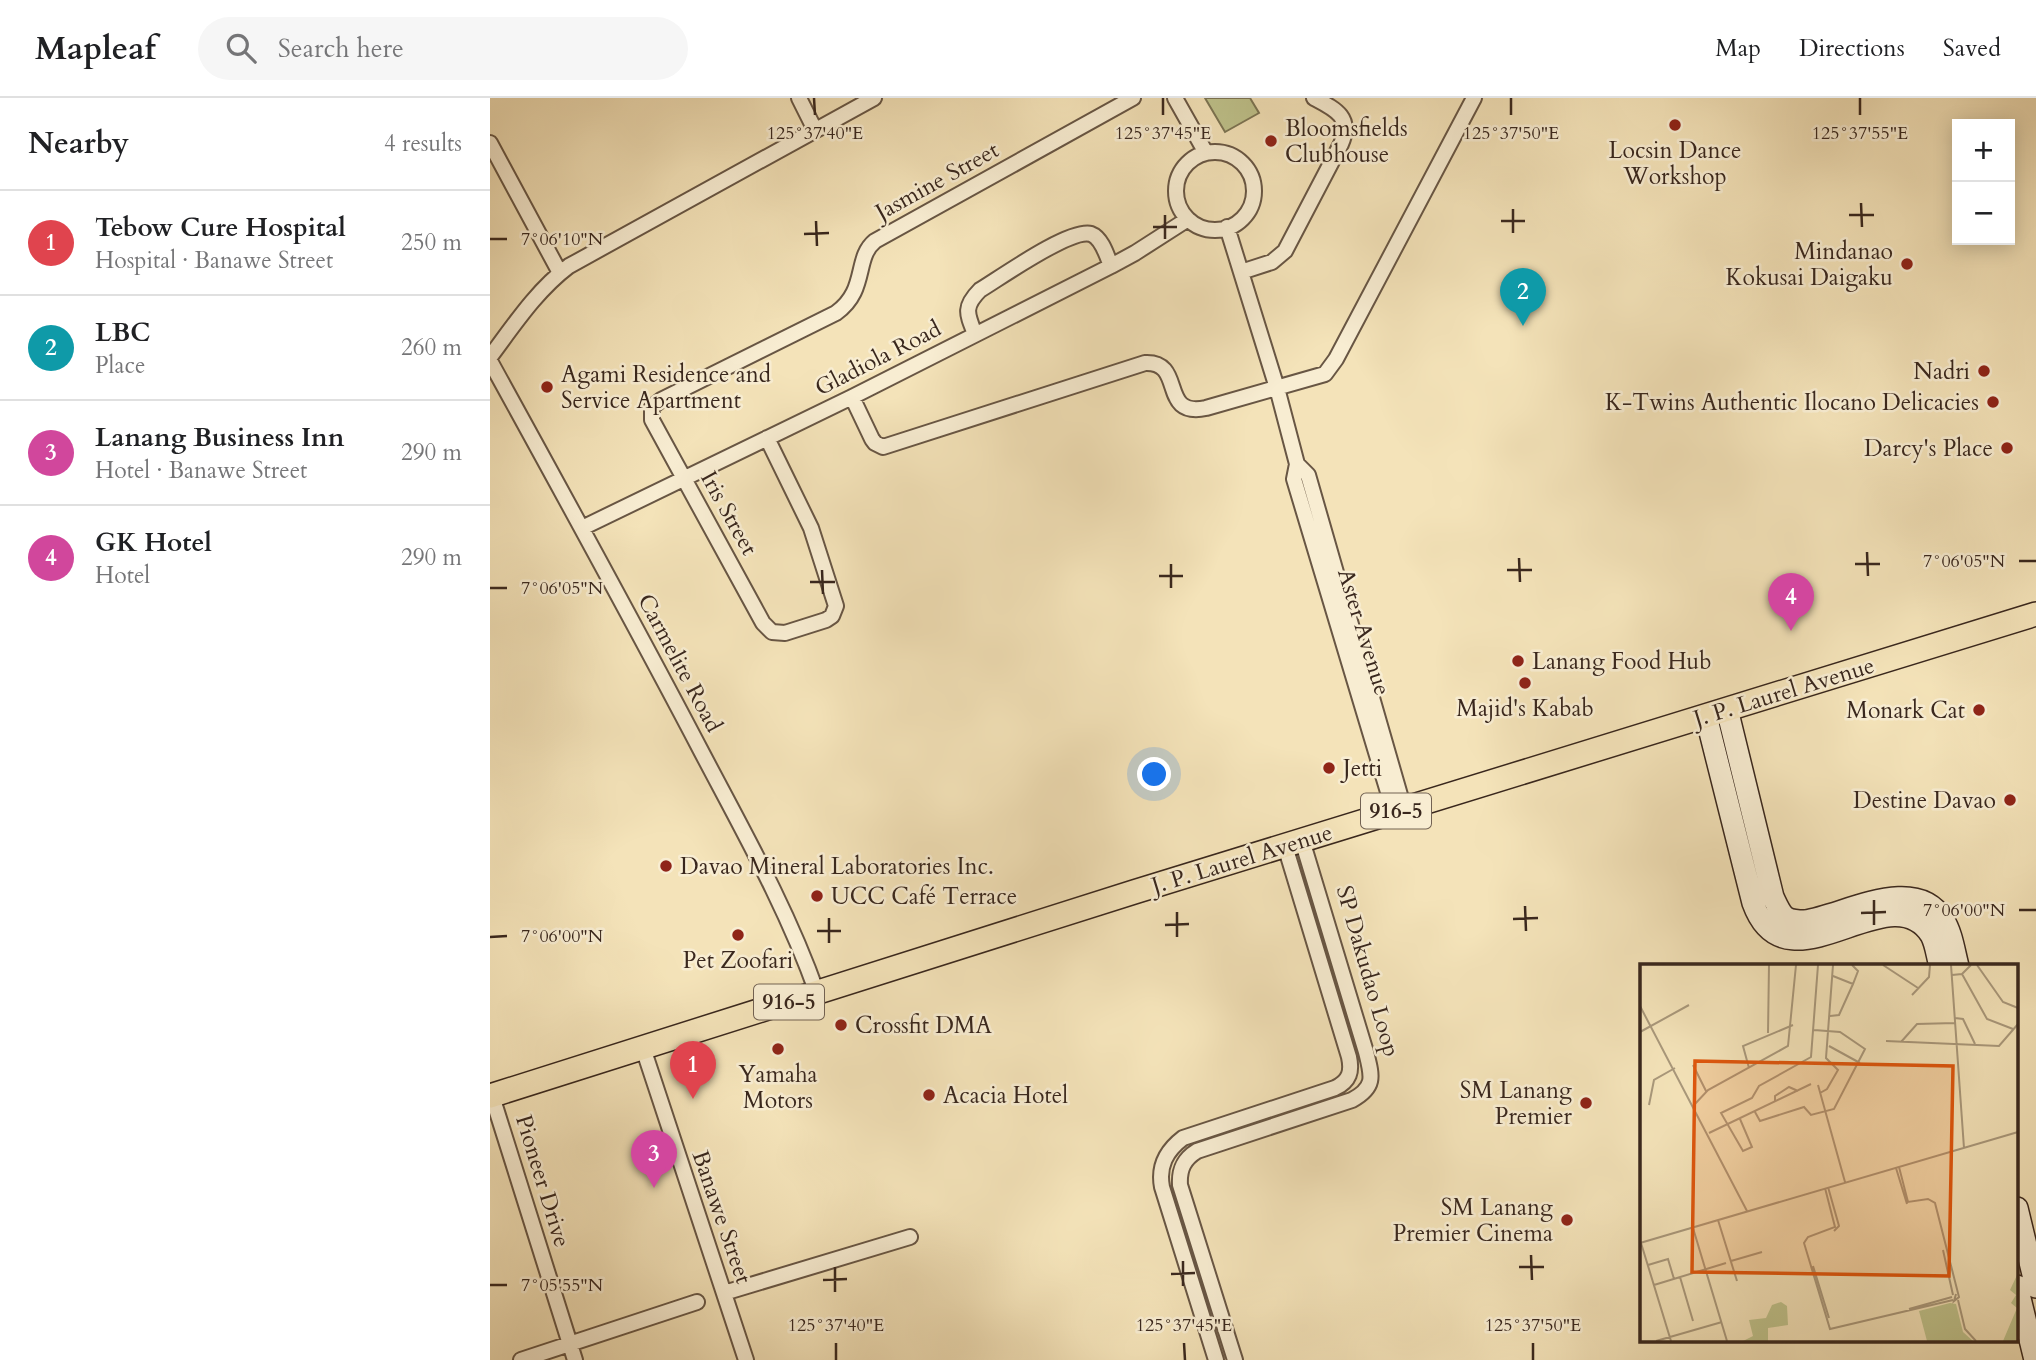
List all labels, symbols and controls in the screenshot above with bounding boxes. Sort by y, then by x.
search box [198,17,688,80]
text: Mapleaf [35,26,156,71]
icon: search [222,29,260,67]
text: Search here [278,31,404,66]
text: Map [1715,32,1761,65]
text: Directions [1799,32,1905,65]
text: Saved [1943,32,2001,65]
place label: Bloomsfields Clubhouse [1285,113,1408,170]
marker: Locsin Dance Workshop [1667,117,1683,133]
map controls [1952,119,2015,245]
button: + [1952,119,2015,182]
text: 125°37'40"E [767,121,863,146]
text: 125°37'45"E [1115,121,1211,146]
text: 125°37'50"E [1463,121,1559,146]
text: 125°37'55"E [1812,121,1908,146]
text: Nearby [28,123,129,164]
text: 4 results [384,128,462,159]
marker: Bloomsfields Clubhouse [1263,133,1279,149]
street label: Jasmine Street [867,134,1004,229]
place label: Locsin Dance Workshop [1609,135,1741,192]
button: − [1952,182,2015,245]
text: Tebow Cure Hospital [95,210,346,245]
text: 1 [45,227,57,258]
text: 250 m [401,227,462,258]
text: 7°06'10"N [521,227,604,252]
place label: Mindanao Kokusai Daigaku [1725,236,1893,293]
text: Hospital · Banawe Street [95,245,333,276]
marker: Mindanao Kokusai Daigaku [1899,256,1915,272]
pin: 2 [1500,268,1546,326]
street label: Gladiola Road [810,313,947,403]
text: LBC [95,315,150,350]
text: 2 [45,332,57,363]
text: 260 m [401,332,462,363]
text: Place [95,350,145,381]
place label: Nadri [1913,356,1970,387]
place label: Agami Residence and Service Apartment [561,359,772,416]
marker: Nadri [1976,363,1992,379]
marker: Agami Residence and Service Apartment [539,379,555,395]
place label: K-Twins Authentic Ilocano Delicacies [1605,387,1979,418]
marker: K-Twins Authentic Ilocano Delicacies [1985,394,2001,410]
text: Lanang Business Inn [95,420,344,455]
place label: Darcy's Place [1864,433,1993,464]
text: 3 [45,437,57,468]
text: 290 m [401,437,462,468]
marker: Darcy's Place [1999,440,2015,456]
text: Hotel · Banawe Street [95,455,307,486]
street label: Iris Street [693,465,765,561]
text: GK Hotel [95,525,212,560]
text: 4 [45,542,57,573]
text: 290 m [401,542,462,573]
text: 7°06'05"N [1923,549,2006,574]
text: Hotel [95,560,150,591]
street label: Aster Avenue [1330,565,1398,699]
pin: 4 [1768,573,1814,631]
text: 7°06'05"N [521,576,604,601]
street label: Carmelite Road [630,588,730,738]
place label: Lanang Food Hub [1532,646,1712,677]
street label: J. P. Laurel Avenue [1687,650,1878,735]
marker: Lanang Food Hub [1510,653,1526,669]
marker: Majid's Kabab [1517,675,1533,691]
place label: Majid's Kabab [1456,693,1594,724]
place label: Monark Cat [1846,695,1965,726]
marker: Monark Cat [1971,702,1987,718]
place label: Jetti [1340,753,1382,784]
your location [1137,757,1171,791]
marker: Jetti [1321,760,1337,776]
place label: Destine Davao [1853,785,1996,816]
marker: Destine Davao [2002,792,2018,808]
road number: 916-5 [1361,794,1431,828]
street label: J. P. Laurel Avenue [1145,817,1336,902]
place label: Davao Mineral Laboratories Inc. [680,851,994,882]
marker: Davao Mineral Laboratories Inc. [658,858,674,874]
place label: UCC Café Terrace [831,881,1017,912]
street label: SP Dakudao Loop [1329,882,1407,1060]
marker: UCC Café Terrace [809,888,825,904]
text: 7°06'00"N [1923,898,2006,923]
text: 7°06'00"N [521,924,604,949]
marker: Pet Zoofari [730,927,746,943]
place label: Pet Zoofari [683,945,793,976]
inset map [1640,964,2018,1342]
road number: 916-5 [754,984,824,1020]
place label: Crossfit DMA [855,1010,993,1041]
marker: Crossfit DMA [833,1017,849,1033]
pin: 1 [670,1041,716,1099]
marker: Yamaha Motors [770,1041,786,1057]
place label: Yamaha Motors [738,1059,818,1116]
place label: SM Lanang Premier [1460,1075,1573,1132]
place label: Acacia Hotel [943,1080,1068,1111]
marker: Acacia Hotel [921,1087,937,1103]
marker: SM Lanang Premier [1578,1095,1594,1111]
street label: Pioneer Drive [508,1111,578,1251]
pin: 3 [631,1130,677,1188]
street label: Banawe Street [685,1146,759,1288]
place label: SM Lanang Premier Cinema [1393,1192,1553,1249]
marker: SM Lanang Premier Cinema [1559,1212,1575,1228]
text: 7°05'55"N [521,1273,604,1298]
text: 125°37'40"E [788,1313,884,1338]
text: 125°37'45"E [1136,1313,1232,1338]
text: 125°37'50"E [1485,1313,1581,1338]

